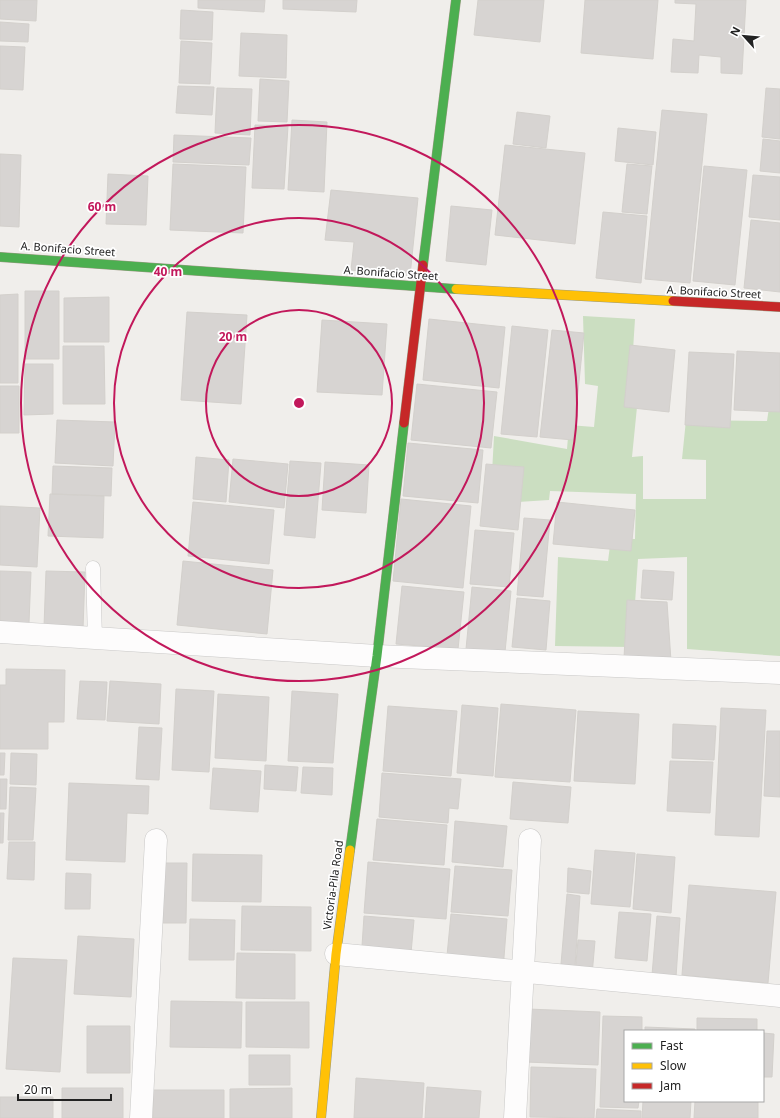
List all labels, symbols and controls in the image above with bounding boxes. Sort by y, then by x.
north arrow [724,16,764,56]
text: N [726,24,743,39]
text: 60 m [88,198,116,215]
street label: A. Bonifacio Street [20,238,116,259]
street label: A. Bonifacio Street [343,262,439,283]
text: 40 m [154,263,182,280]
street label: A. Bonifacio Street [666,282,762,301]
text: 20 m [219,328,247,345]
centre of rings [292,396,306,410]
street label: Victoria-Pila Road [319,839,346,931]
legend [624,1030,764,1102]
text: Fast [660,1037,684,1054]
text: Slow [660,1057,687,1074]
scale bar [18,1076,111,1102]
text: Jam [659,1077,681,1094]
text: 20 m [24,1081,52,1098]

